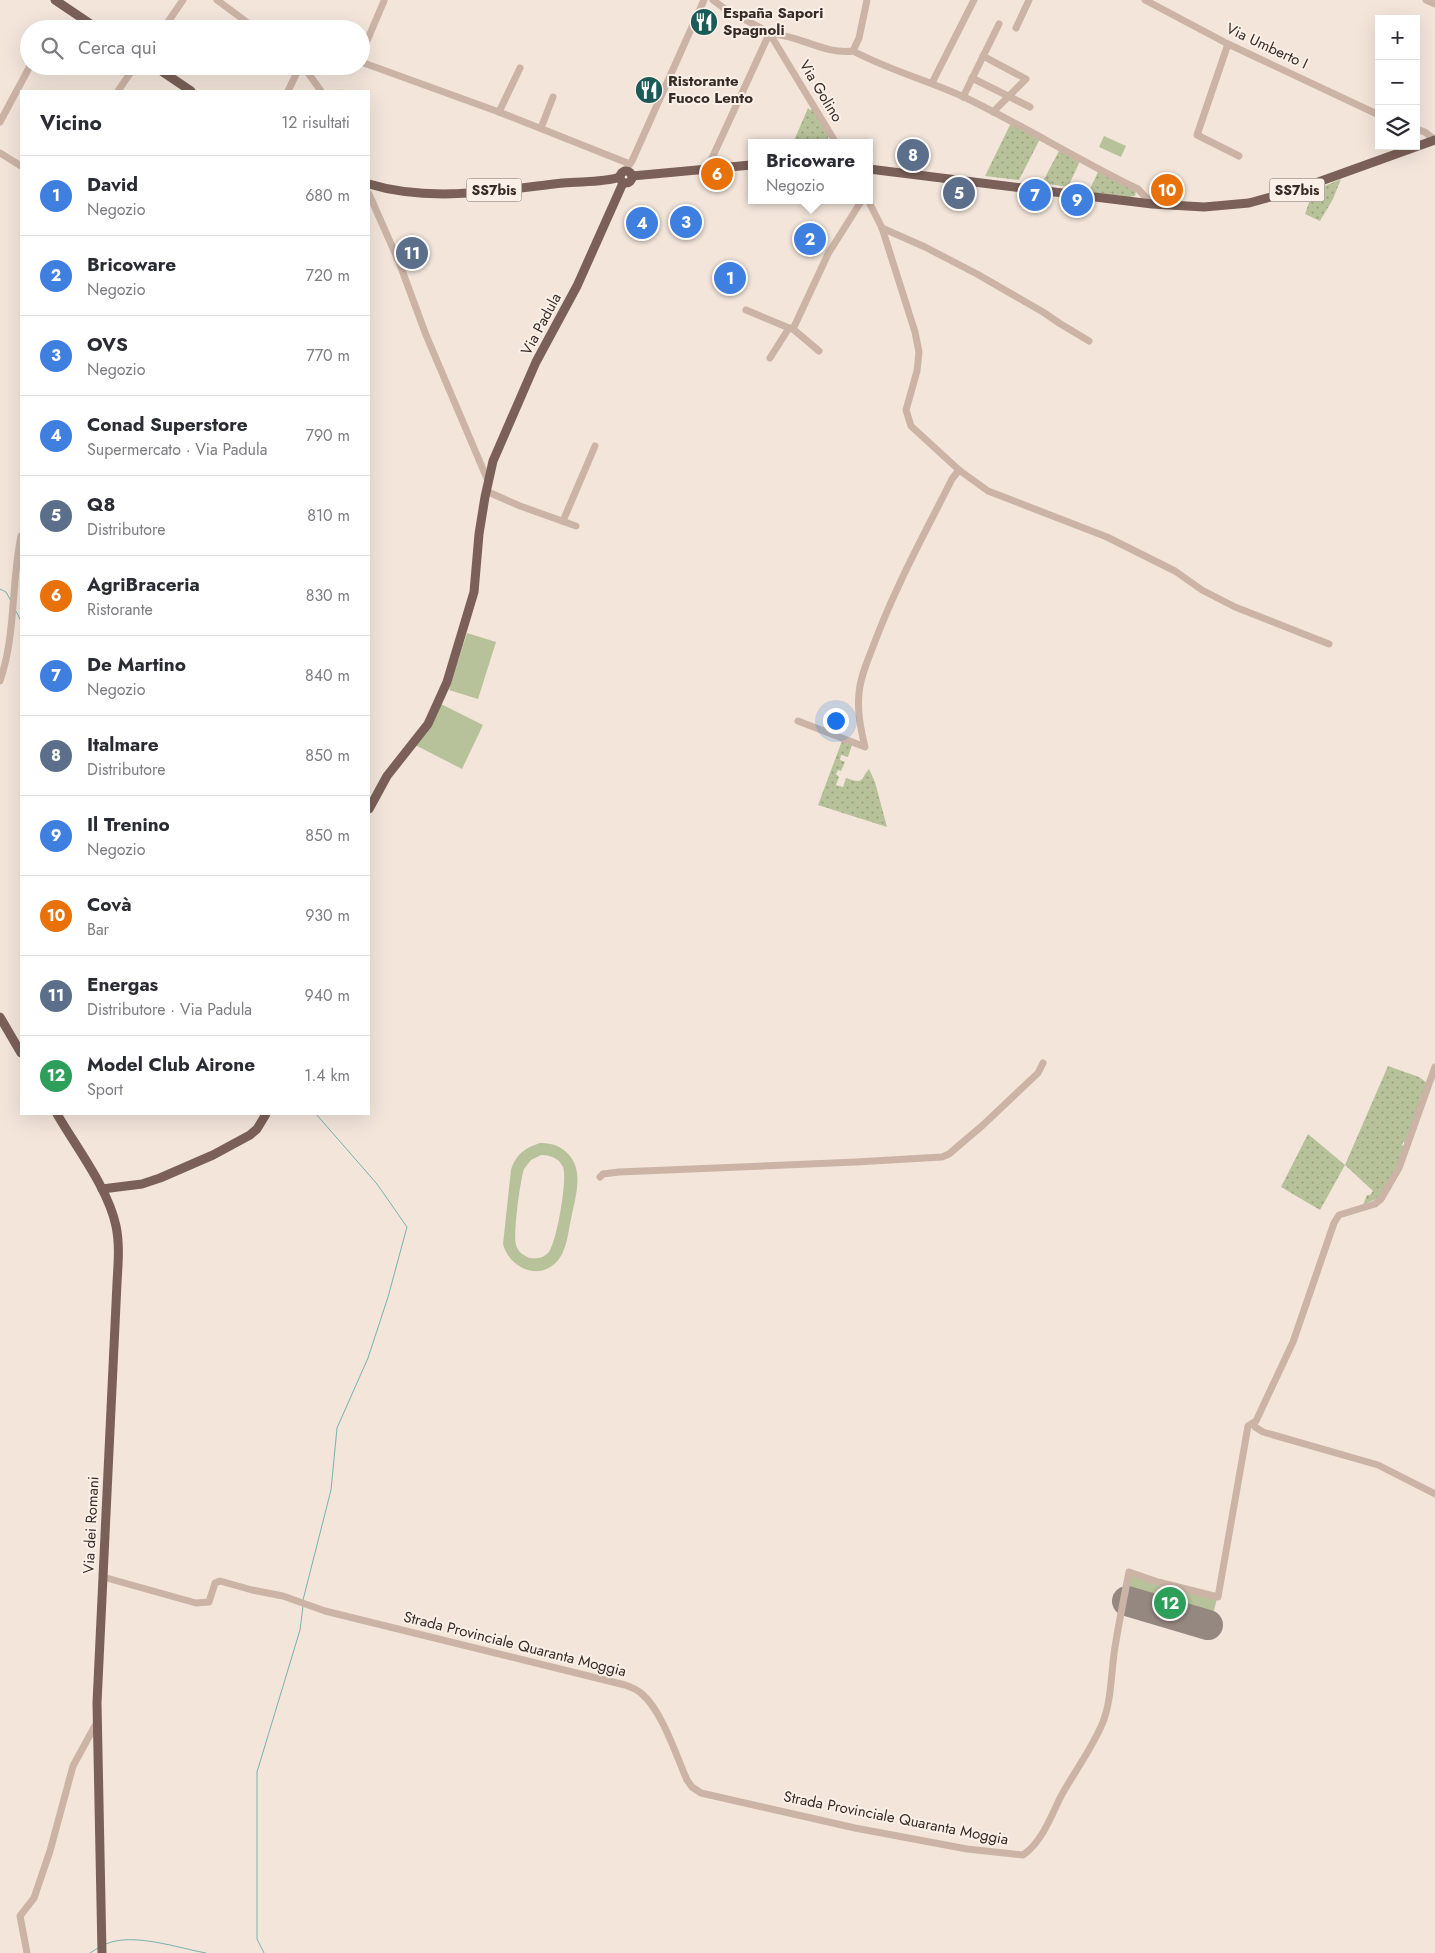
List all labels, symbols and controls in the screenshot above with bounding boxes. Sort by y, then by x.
place label: España Sapori Spagnoli [723,2,823,41]
restaurant icon: España Sapori Spagnoli [689,7,719,37]
map controls [1375,15,1420,150]
button: + [1375,15,1420,60]
street label: Via Umberto I [1222,17,1312,75]
search box [20,20,370,75]
icon: search [38,34,66,62]
text: Cerca qui [78,34,157,61]
street label: Via Golino [794,56,848,126]
button: − [1375,60,1420,105]
place label: Ristorante Fuoco Lento [668,70,753,109]
restaurant icon: Ristorante Fuoco Lento [634,75,664,105]
button: layers [1375,105,1420,150]
text: Vicino [40,108,102,138]
text: 12 risultati [281,111,350,134]
pin: 8 [897,136,929,174]
popup [748,139,873,204]
text: Bricoware [766,147,855,174]
pin: 6 [701,155,733,193]
text: David [87,171,138,198]
pin: 10 [1151,171,1183,209]
text: Negozio [766,174,824,197]
pin: 5 [943,174,975,212]
pin: 7 [1019,176,1051,214]
road number: SS7bis [466,178,522,202]
road number: SS7bis [1270,178,1324,202]
pin: 9 [1061,181,1093,219]
text: 1 [52,184,60,207]
text: 680 m [305,184,350,207]
text: Negozio [87,198,146,221]
pin: 3 [670,203,702,241]
pin: 4 [626,204,658,242]
pin: 2 [794,220,826,258]
pin: 11 [396,234,428,272]
text: Bricoware [87,251,176,278]
pin: 1 [714,259,746,297]
text: 2 [51,264,61,287]
text: 720 m [306,264,350,287]
text: Negozio [87,278,146,301]
street label: Via Padula [515,289,567,359]
text: OVS [87,331,128,358]
text: 3 [51,344,61,367]
text: 770 m [306,344,350,367]
text: Negozio [87,358,146,381]
text: Conad Superstore [87,411,248,438]
text: 4 [50,424,62,447]
text: 790 m [306,424,350,447]
text: Supermercato · Via Padula [87,438,267,461]
text: Q8 [87,491,115,518]
text: 5 [51,504,61,527]
text: 810 m [307,504,350,527]
text: Distributore [87,518,166,541]
text: AgriBraceria [87,571,200,598]
text: 6 [51,584,61,607]
text: 830 m [306,584,350,607]
text: Ristorante [87,598,153,621]
text: De Martino [87,651,186,678]
text: 7 [51,664,61,687]
text: 840 m [305,664,350,687]
text: Negozio [87,678,146,701]
your location [823,708,849,734]
text: Italmare [87,731,159,758]
text: 8 [51,744,61,767]
text: 850 m [305,744,350,767]
text: Distributore [87,758,166,781]
text: Il Trenino [87,811,170,838]
text: 9 [51,824,61,847]
text: 850 m [305,824,350,847]
text: Negozio [87,838,146,861]
text: Covà [87,891,132,918]
text: 10 [47,904,65,927]
text: 930 m [305,904,350,927]
text: Bar [87,918,109,941]
text: Energas [87,971,158,998]
text: 11 [48,984,64,1007]
text: 940 m [305,984,350,1007]
text: Distributore · Via Padula [87,998,252,1021]
text: Model Club Airone [87,1051,255,1078]
text: 12 [47,1064,65,1087]
text: 1.4 km [304,1064,350,1087]
text: Sport [87,1078,123,1101]
street label: Via dei Romani [77,1476,105,1574]
pin: 12 [1154,1584,1186,1622]
street label: Strada Provinciale Quaranta Moggia [401,1606,629,1682]
street label: Strada Provinciale Quaranta Moggia [782,1785,1010,1851]

